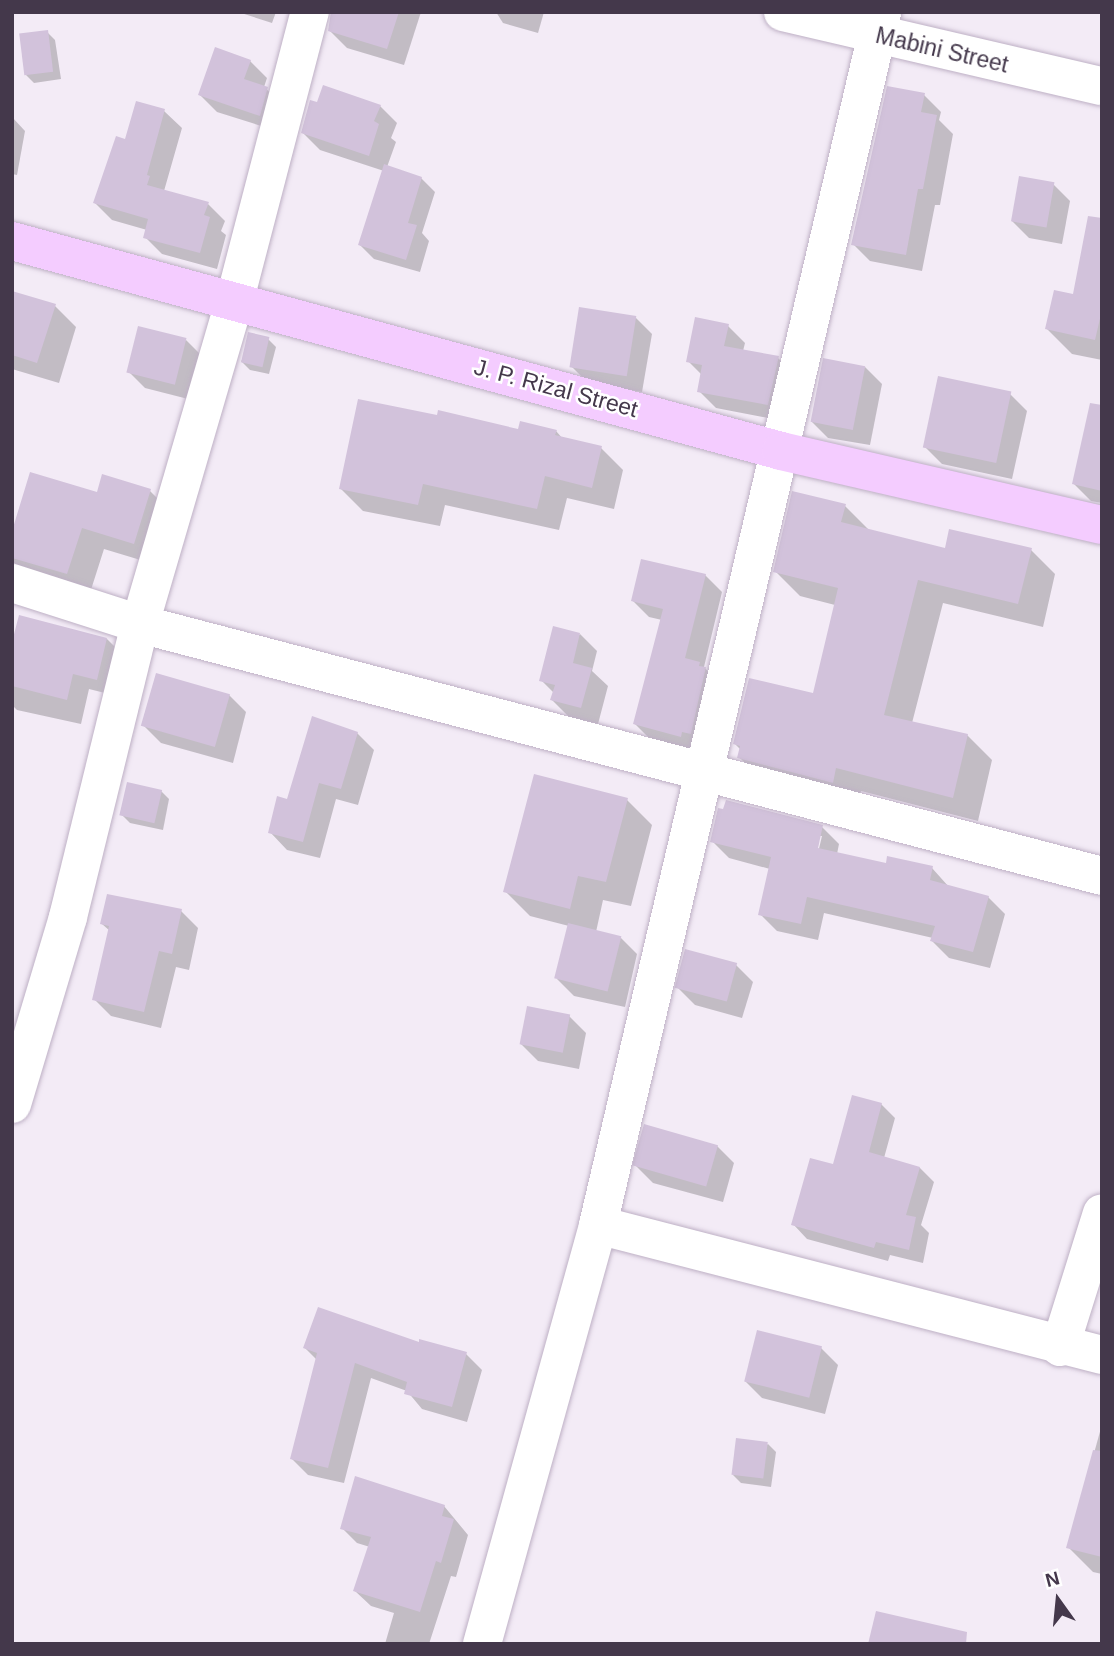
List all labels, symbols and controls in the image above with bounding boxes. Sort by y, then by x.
street label: Mabini Street [873,21,1011,79]
street label: J. P. Rizal Street [471,353,641,423]
north arrow [1023,1565,1093,1635]
text: N [1043,1567,1062,1591]

